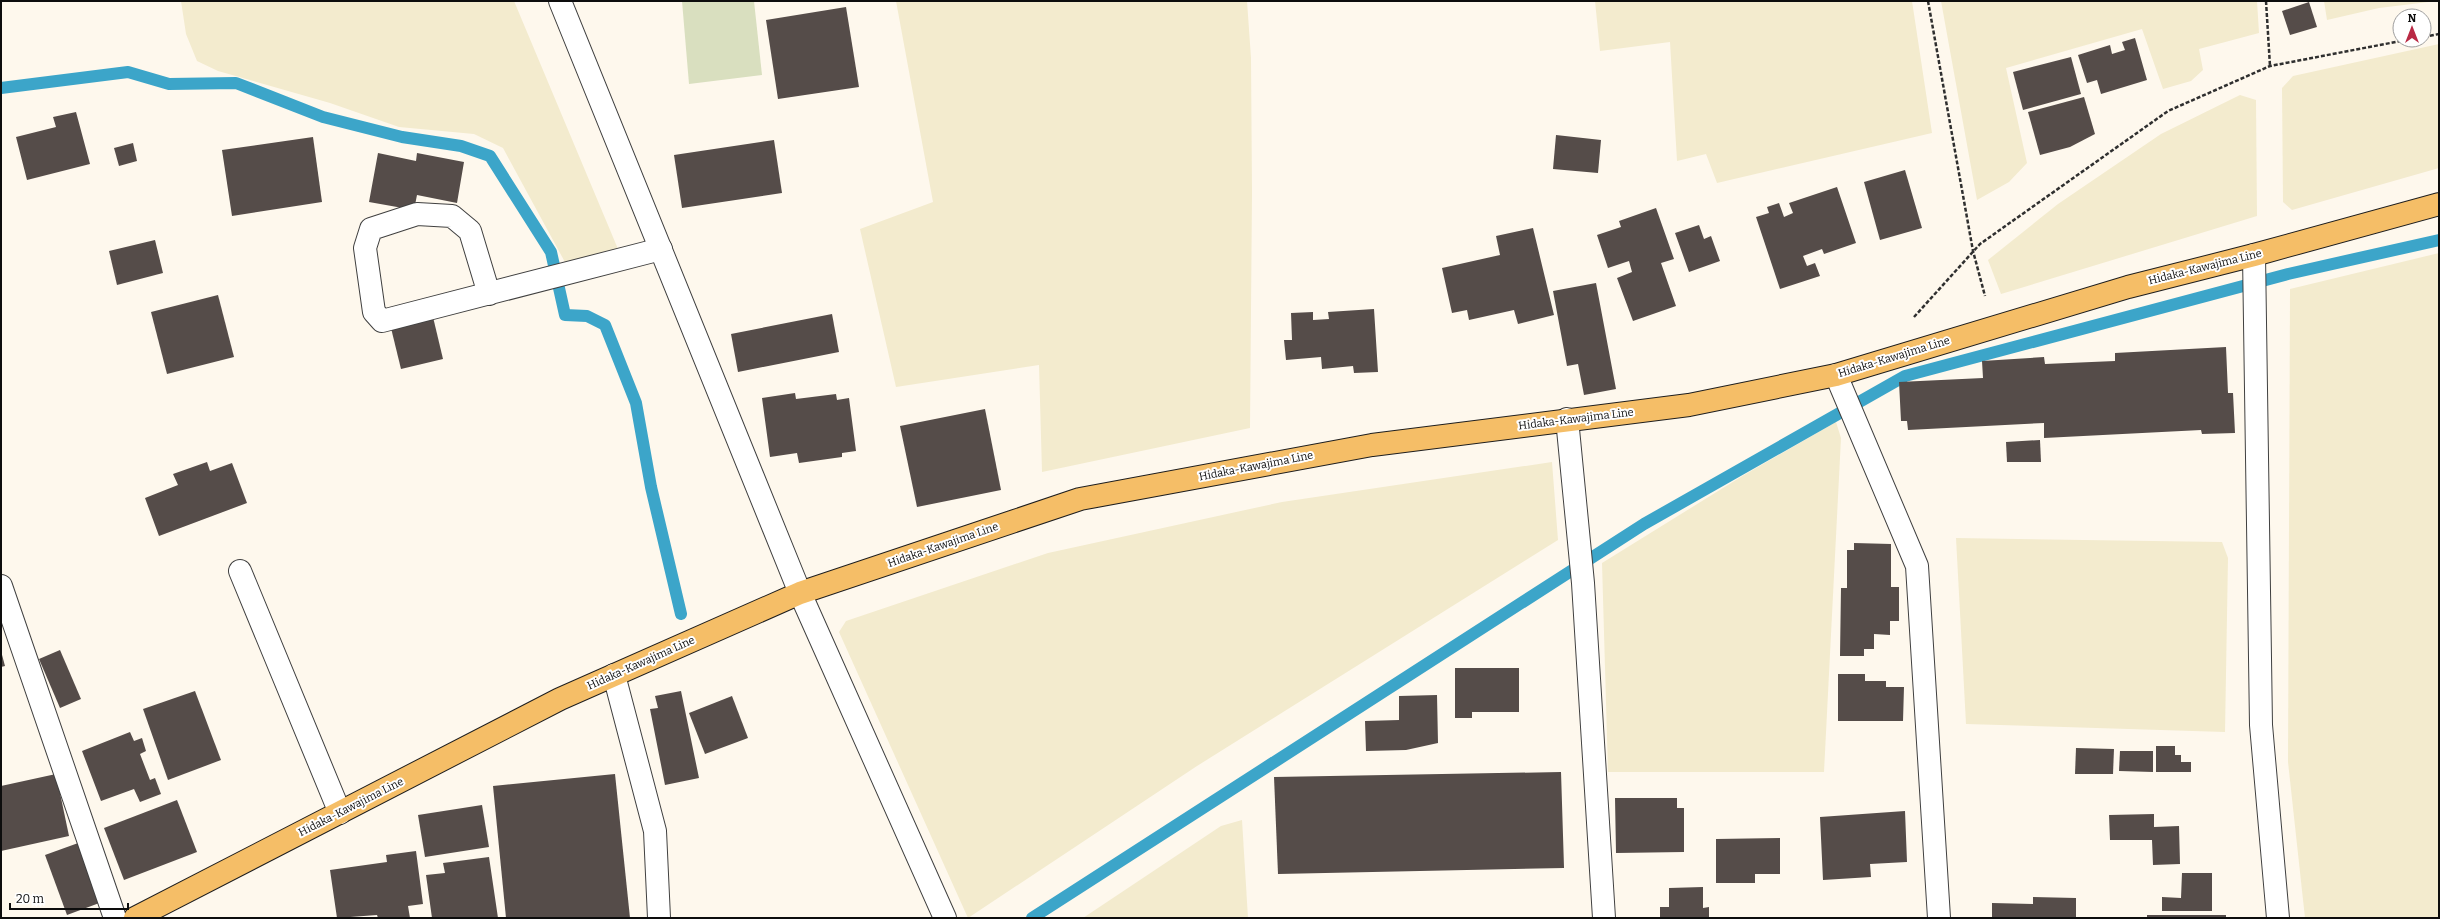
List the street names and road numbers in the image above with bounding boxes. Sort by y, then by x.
street label: Hidaka-Kawajima Line [2147,247,2263,287]
street label: Hidaka-Kawajima Line [1837,334,1951,380]
street label: Hidaka-Kawajima Line [1518,405,1634,433]
street label: Hidaka-Kawajima Line [1198,449,1314,483]
street label: Hidaka-Kawajima Line [886,520,1000,570]
street label: Hidaka-Kawajima Line [585,633,697,693]
street label: Hidaka-Kawajima Line [296,775,406,839]

